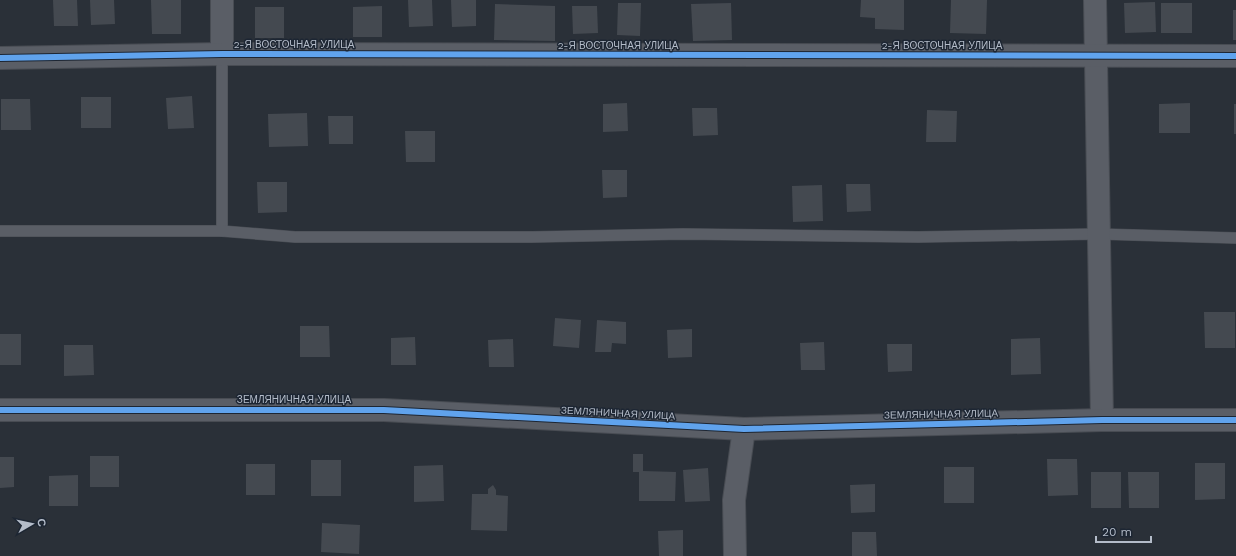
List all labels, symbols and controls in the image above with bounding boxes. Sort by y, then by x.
street label: 2-Я ВОСТОЧНАЯ УЛИЦА [234,39,355,50]
street label: 2-Я ВОСТОЧНАЯ УЛИЦА [558,40,679,51]
street label: 2-Я ВОСТОЧНАЯ УЛИЦА [882,40,1003,51]
street label: ЗЕМЛЯНИЧНАЯ УЛИЦА [237,394,351,405]
street label: ЗЕМЛЯНИЧНАЯ УЛИЦА [561,405,676,421]
street label: ЗЕМЛЯНИЧНАЯ УЛИЦА [884,407,999,420]
north arrow [12,504,52,544]
text: С [34,518,48,528]
scale bar [1096,518,1151,544]
text: 20 m [1102,525,1132,539]

